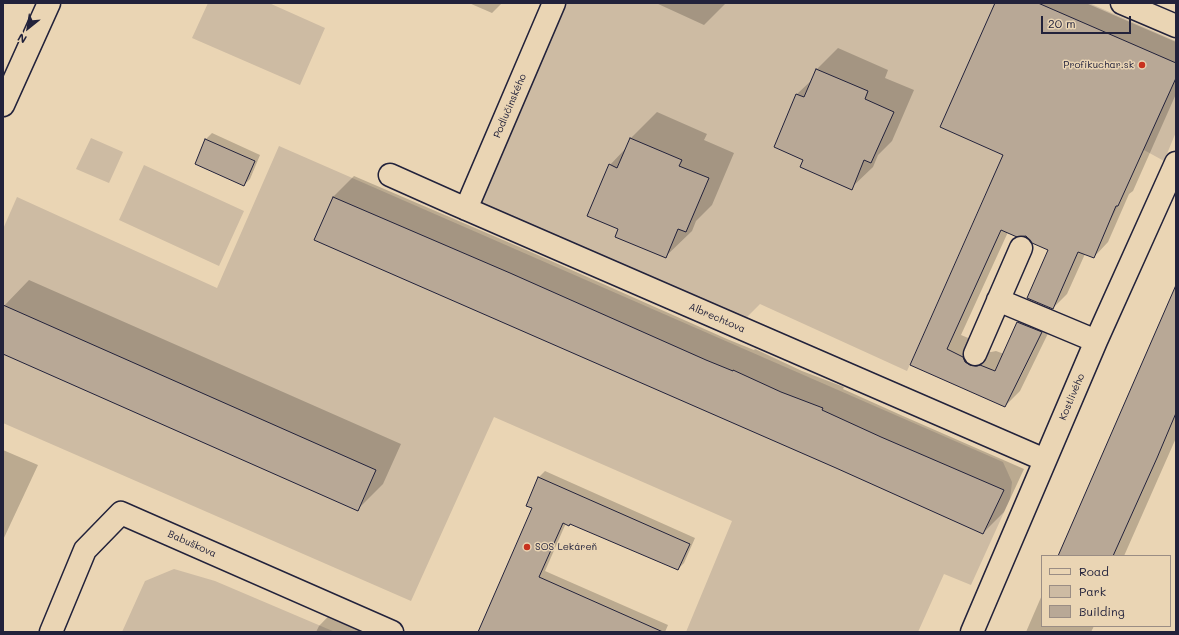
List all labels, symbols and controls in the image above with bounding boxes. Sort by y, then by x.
north arrow [8,8,48,48]
scale bar [1043,8,1133,34]
text: 20 m [1048,15,1076,31]
text: N [14,30,29,47]
place label: Profikuchar.sk [1063,59,1134,71]
marker: Profikuchar.sk [1137,60,1147,70]
street label: Podlučinského [491,72,529,140]
street label: Albrechtova [687,301,747,335]
street label: Kostlivého [1057,372,1087,422]
street label: Babuškova [166,528,218,560]
place label: SOS Lekáreň [535,541,597,553]
marker: SOS Lekáreň [522,542,532,552]
legend [1041,555,1171,627]
text: Road [1079,563,1109,579]
text: Park [1079,583,1106,599]
text: Building [1079,603,1125,619]

